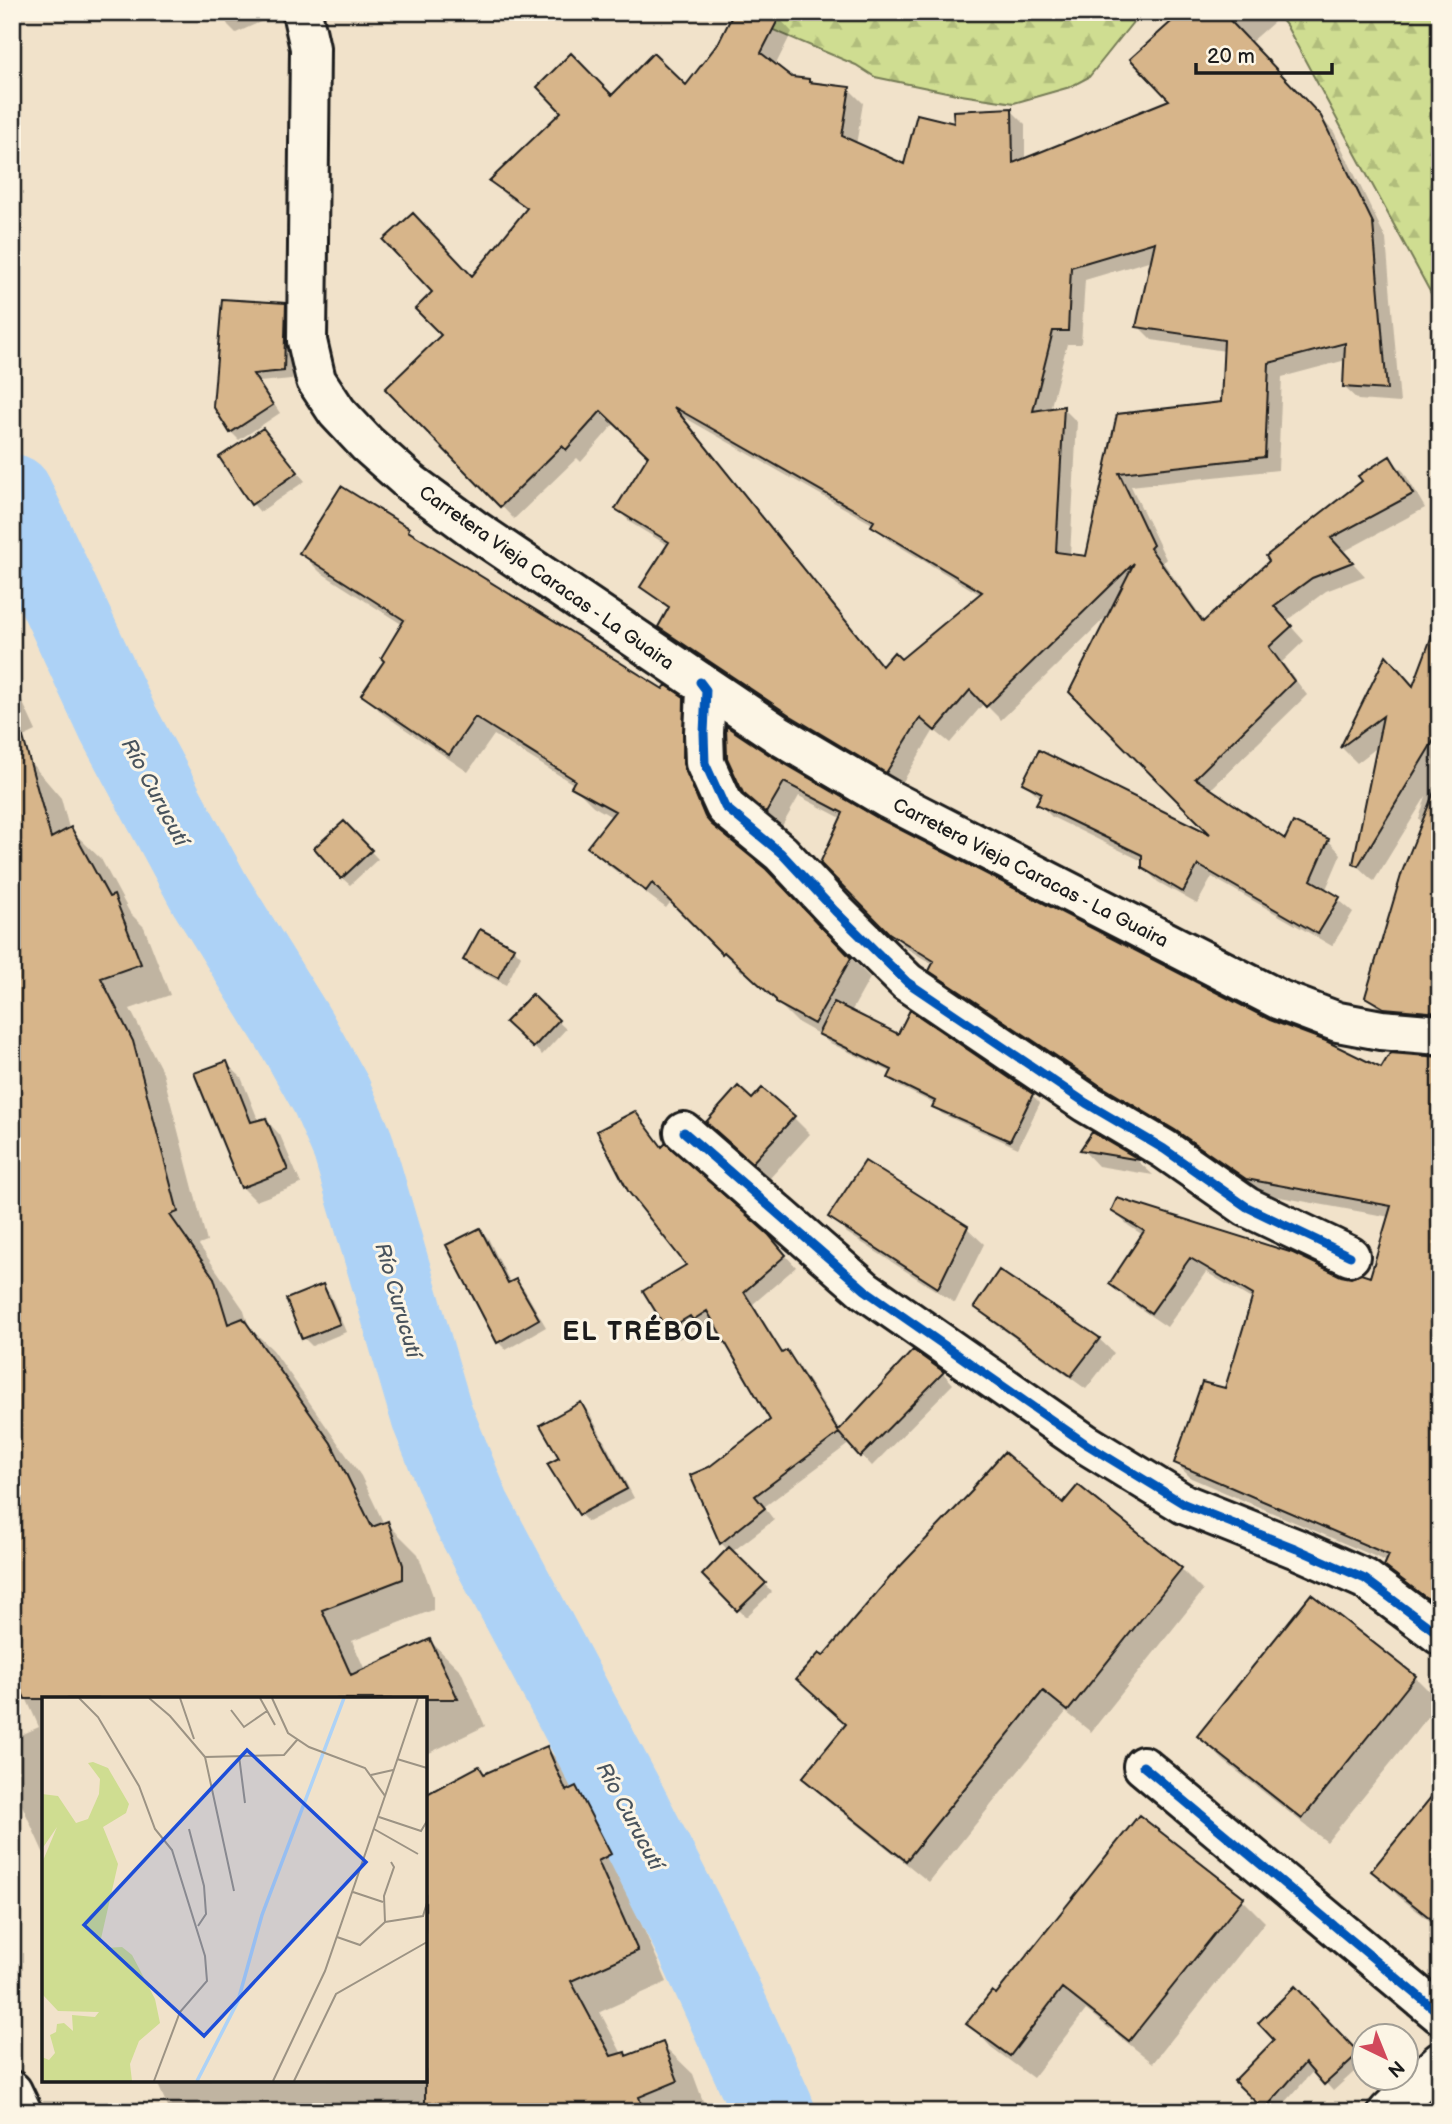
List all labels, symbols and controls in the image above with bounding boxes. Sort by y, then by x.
scale bar [1196,32,1333,76]
text: 20 m [1207,44,1255,69]
street label: Carretera Vieja Caracas - La Guaira [414,481,678,675]
water label: Río Curucutí [116,734,195,853]
street label: Carretera Vieja Caracas - La Guaira [889,794,1172,953]
water label: Río Curucutí [369,1240,427,1363]
district label: EL TRÉBOL [562,1314,722,1348]
inset map [42,1697,427,2082]
water label: Río Curucutí [591,1758,670,1877]
north arrow [1350,2022,1420,2092]
text: N [1383,2055,1409,2082]

